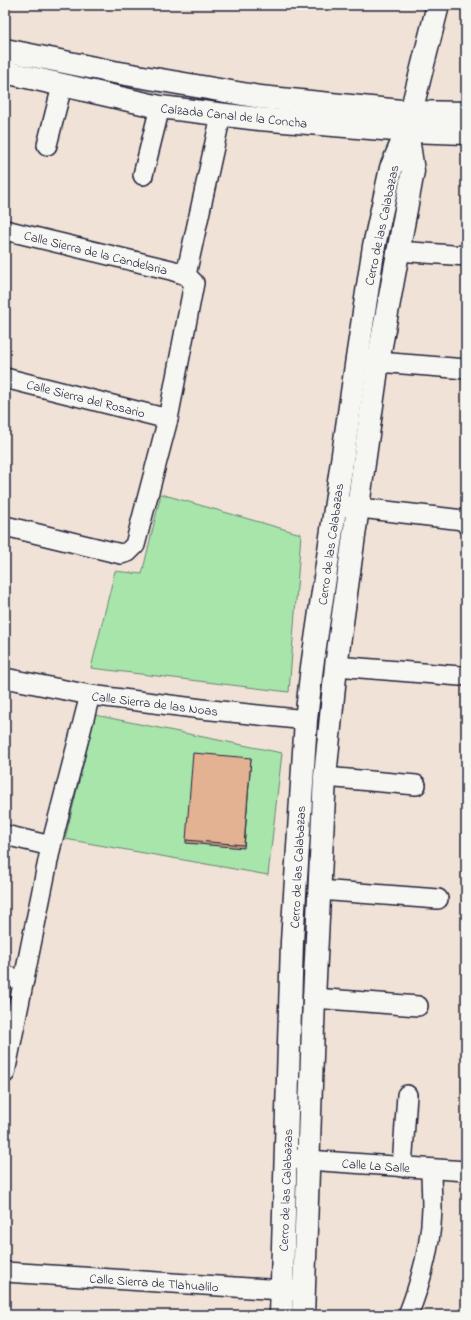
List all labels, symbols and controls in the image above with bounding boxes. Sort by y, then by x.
street label: Calzada Canal de la Concha [159,99,308,134]
street label: Cerro de las Calabazas [360,163,405,287]
street label: Calle Sierra de la Candelaria [22,226,170,281]
street label: Calle Sierra del Rosario [24,376,147,423]
street label: Cerro de las Calabazas [314,482,349,606]
street label: Calle Sierra de las Noas [91,687,219,722]
street label: Cerro de las Calabazas [286,805,311,929]
street label: Cerro de las Calabazas [275,1128,298,1252]
street label: Calle La Salle [341,1155,411,1178]
street label: Calle Sierra de Tlahualilo [89,1270,219,1298]

